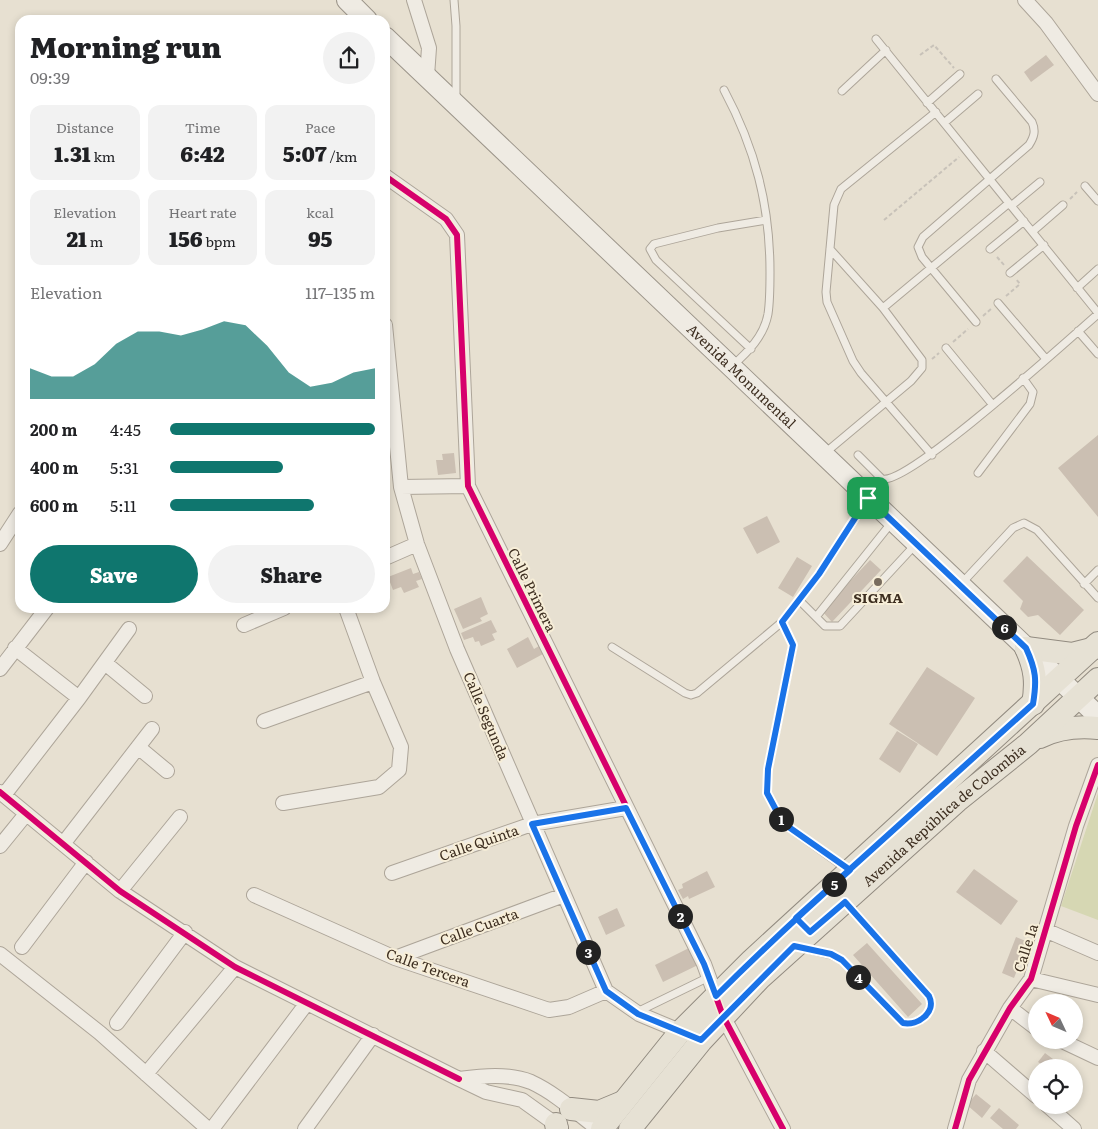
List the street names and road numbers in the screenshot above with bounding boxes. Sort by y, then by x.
street label: Avenida Monumental [683,319,801,433]
street label: Calle Primera [504,544,562,635]
street label: Calle Segunda [459,668,515,763]
street label: Avenida República de Colombia [858,739,1029,890]
street label: Calle Quinta [436,819,521,865]
street label: Calle Cuarta [437,902,521,949]
street label: Calle 1a [1008,921,1042,974]
street label: Calle Tercera [384,943,473,992]

